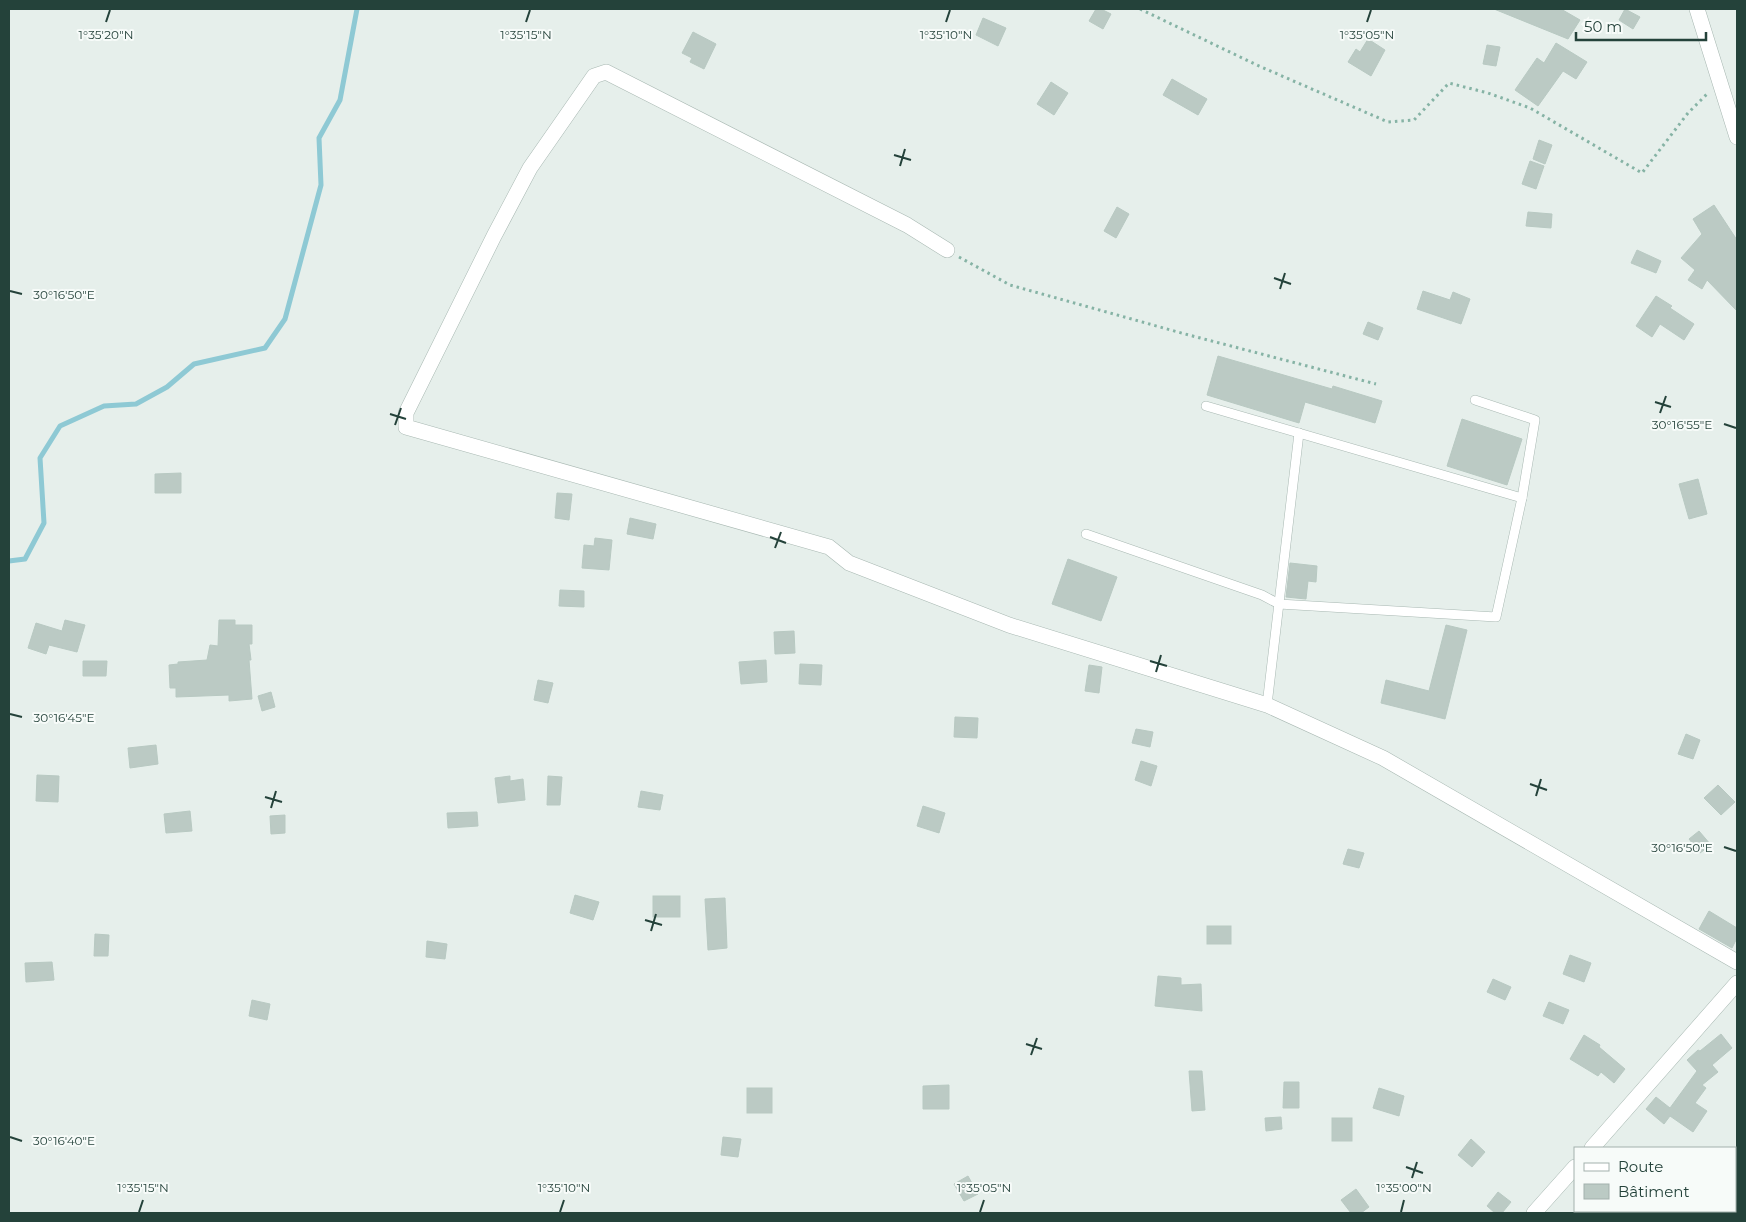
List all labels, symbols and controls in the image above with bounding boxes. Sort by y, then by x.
scale bar [1576,10,1706,42]
text: 50 m [1584,17,1622,36]
text: 1°35'20"N [79,27,133,42]
text: 1°35'15"N [500,27,552,42]
text: 1°35'10"N [920,27,972,42]
text: 1°35'05"N [1340,27,1394,42]
text: 30°16'50"E [33,287,95,302]
text: 30°16'55"E [1652,417,1712,432]
text: 30°16'45"E [34,710,94,725]
text: 30°16'50"E [1651,840,1713,855]
text: 30°16'40"E [33,1133,95,1148]
legend [1574,1147,1736,1212]
text: Route [1618,1157,1663,1176]
text: 1°35'15"N [117,1180,169,1195]
text: 1°35'10"N [538,1180,590,1195]
text: 1°35'05"N [957,1180,1011,1195]
text: 1°35'00"N [1376,1180,1432,1195]
text: Bâtiment [1618,1182,1690,1201]

